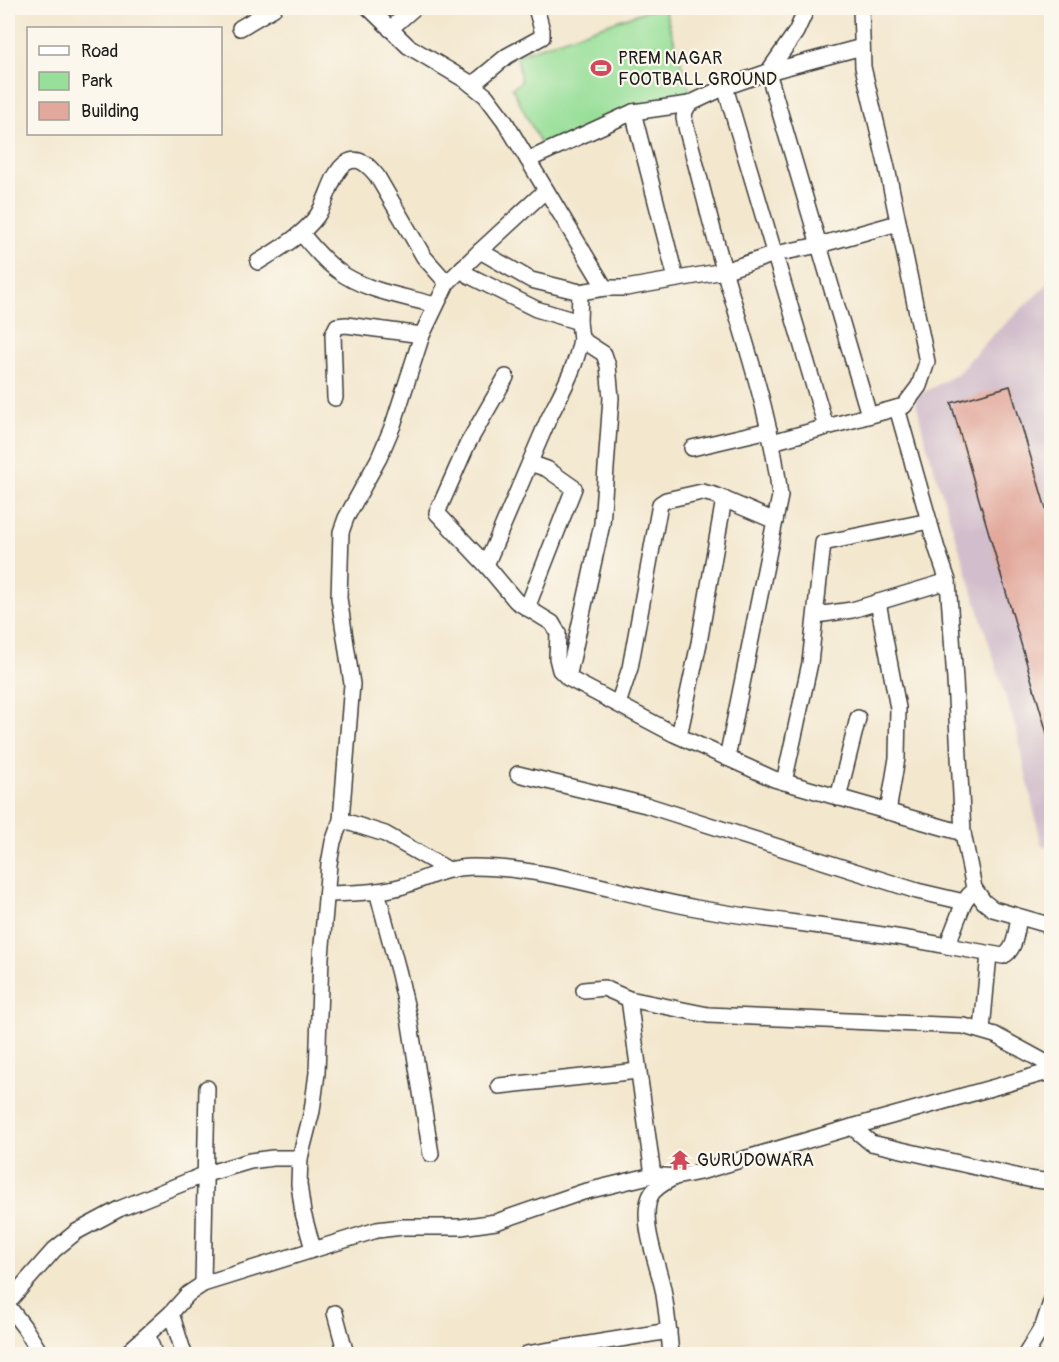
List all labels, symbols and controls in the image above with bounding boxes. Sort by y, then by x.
legend [27,27,222,135]
text: Road [81,40,118,63]
place label: PREM NAGAR FOOTBALL GROUND [618,47,777,91]
sports icon: PREM NAGAR FOOTBALL GROUND [589,56,613,80]
text: Park [81,70,113,93]
text: Building [81,100,139,123]
temple icon: GURUDOWARA [668,1148,692,1172]
place label: GURUDOWARA [697,1149,814,1172]

